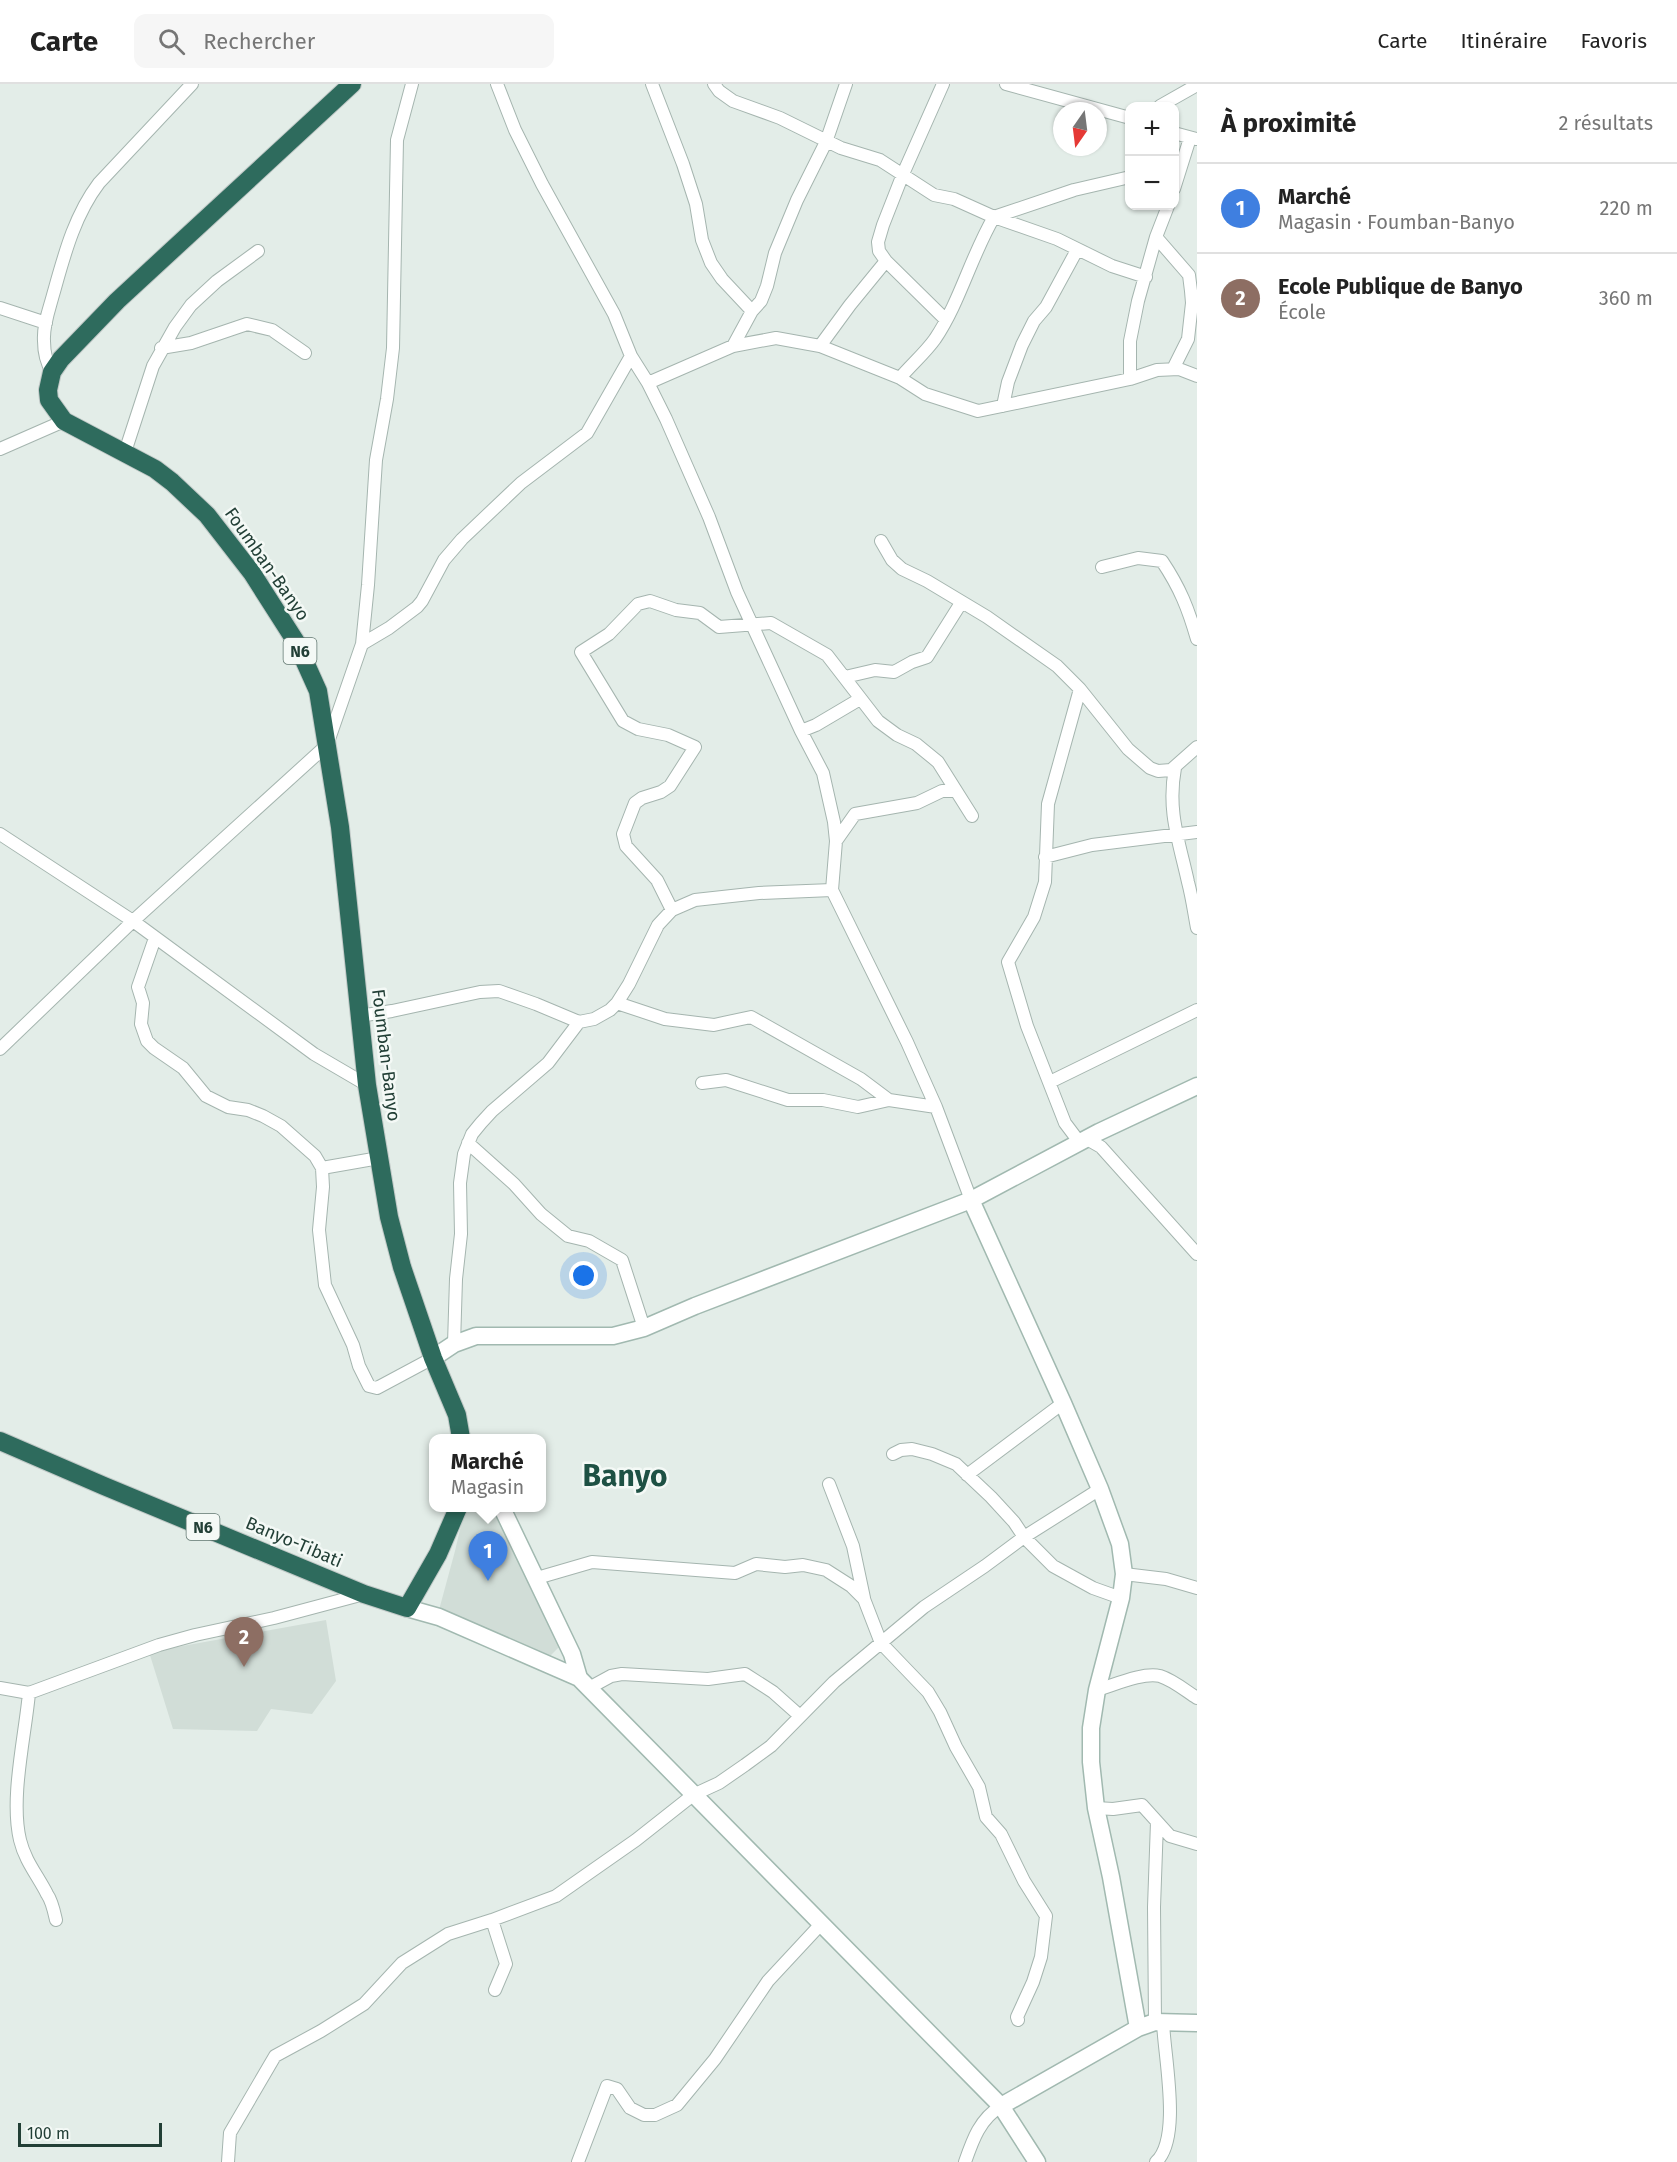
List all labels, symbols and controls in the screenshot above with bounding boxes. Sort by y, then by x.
search box [134,14,554,68]
text: Carte [30,25,98,58]
icon: search [155,25,188,58]
text: Rechercher [203,28,315,55]
text: Carte [1378,28,1427,54]
text: Itinéraire [1460,28,1547,54]
text: Favoris [1580,28,1647,54]
north arrow [1053,102,1107,156]
map controls [1125,102,1179,210]
button: + [1125,102,1179,156]
text: À proximité [1221,108,1356,139]
text: 2 résultats [1558,111,1653,135]
button: − [1125,156,1179,210]
text: Marché [1278,183,1351,210]
text: 1 [1236,196,1245,220]
text: 220 m [1600,196,1653,220]
text: Magasin · Foumban-Banyo [1278,210,1515,234]
text: Ecole Publique de Banyo [1278,273,1523,300]
text: 2 [1235,286,1246,310]
text: 360 m [1599,286,1653,310]
text: École [1278,300,1326,324]
street label: Foumban-Banyo [220,503,314,625]
road number: N6 [284,638,316,664]
street label: Foumban-Banyo [367,988,405,1122]
your location [569,1261,598,1290]
popup [429,1434,546,1512]
text: Marché [451,1448,524,1475]
district label: Banyo [583,1458,667,1494]
text: Magasin [451,1475,524,1499]
street label: Banyo-Tibati [242,1512,346,1572]
road number: N6 [186,1514,220,1540]
pin: 1 [468,1532,508,1581]
pin: 2 [224,1618,264,1667]
scale bar [18,2120,162,2148]
text: 100 m [27,2124,70,2143]

